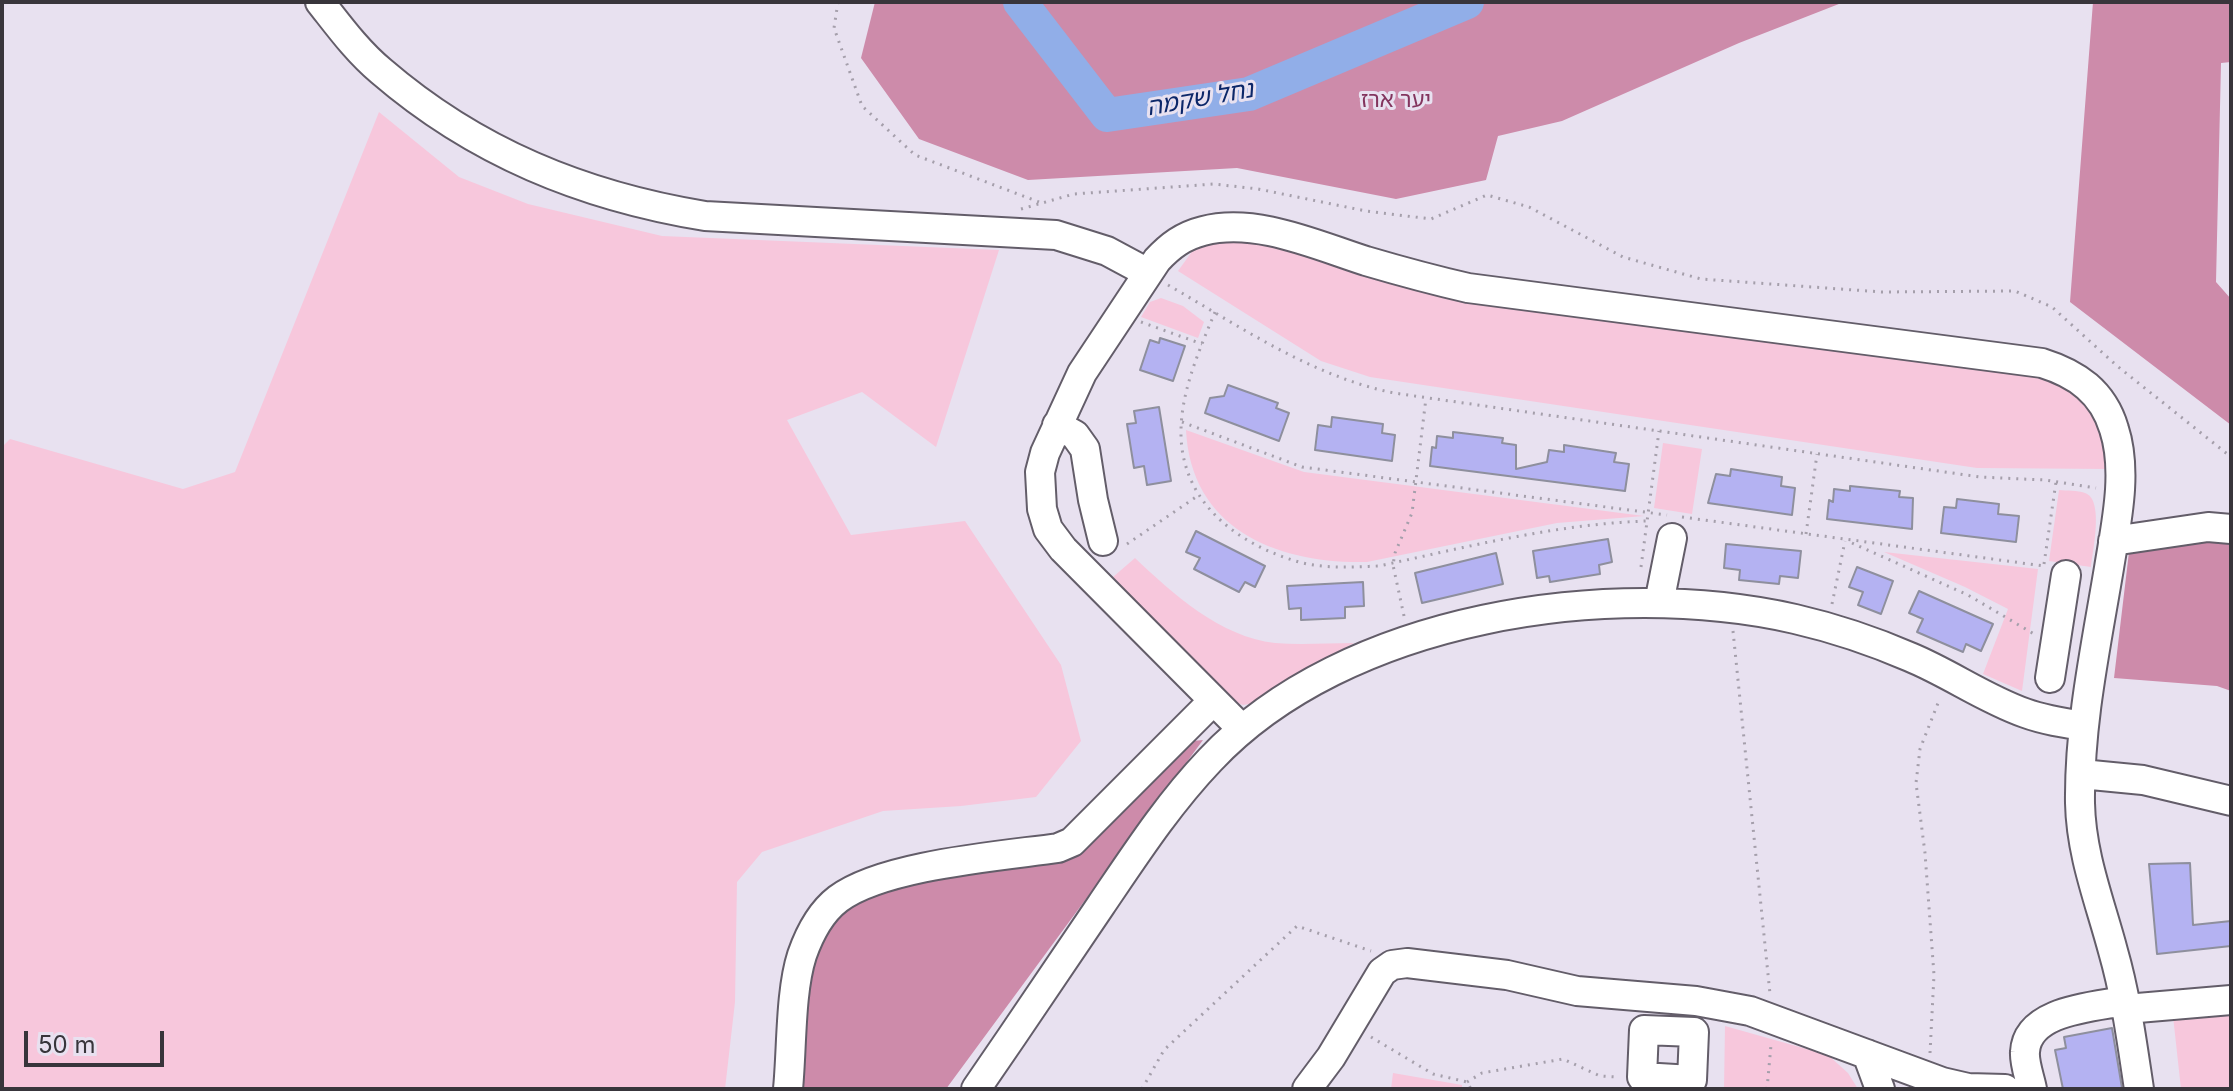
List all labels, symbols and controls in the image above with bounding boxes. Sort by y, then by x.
water label: נחל שקמה [1144,75,1256,123]
park label: יער ארז [1361,87,1431,113]
scale bar [28,1015,168,1065]
text: 50 m [38,1030,96,1059]

